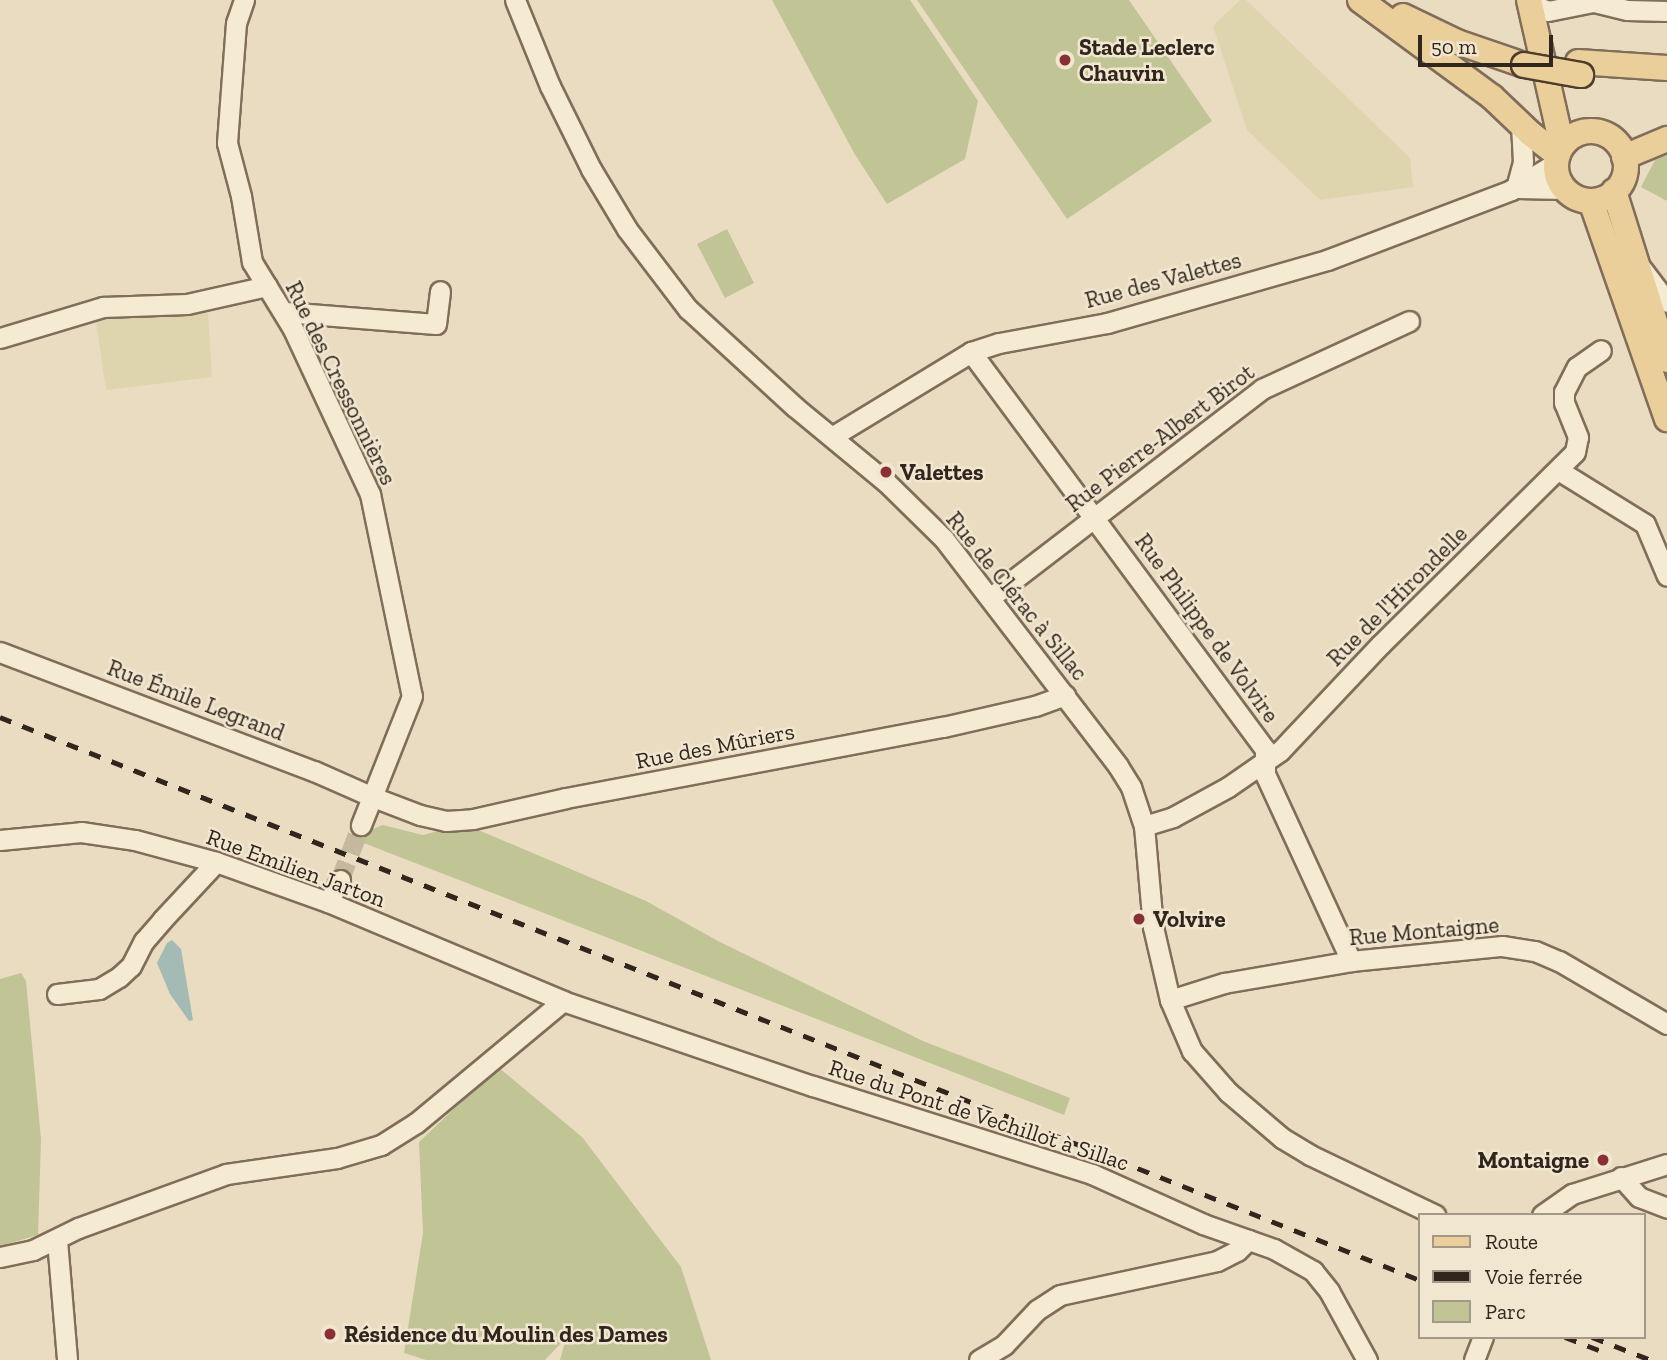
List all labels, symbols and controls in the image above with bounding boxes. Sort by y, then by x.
scale bar [1422,21,1557,65]
place label: Stade Leclerc Chauvin [1079,33,1215,87]
text: 50 m [1431,34,1477,59]
marker: Stade Leclerc Chauvin [1057,52,1073,68]
street label: Rue des Valettes [1082,246,1244,314]
street label: Rue des Cressonnières [280,277,402,489]
street label: Rue Pierre-Albert Birot [1060,358,1260,518]
place label: Valettes [900,458,983,486]
marker: Valettes [878,464,894,480]
street label: Rue de Clérac à Sillac [940,506,1094,686]
street label: Rue de l'Hirondelle [1321,520,1473,672]
street label: Rue Philippe de Volvire [1129,528,1285,728]
street label: Rue Émile Legrand [103,653,289,747]
street label: Rue des Mûriers [633,717,797,775]
street label: Rue Emilien Jarton [203,823,389,913]
place label: Volvire [1153,905,1226,933]
marker: Volvire [1131,911,1147,927]
street label: Rue Montaigne [1348,911,1500,951]
street label: Rue du Pont de Vechillot à Sillac [825,1053,1133,1177]
place label: Montaigne [1478,1146,1589,1174]
marker: Montaigne [1595,1152,1611,1168]
legend [1418,1213,1646,1339]
text: Route [1485,1229,1538,1254]
text: Voie ferrée [1485,1264,1582,1289]
text: Parc [1485,1299,1526,1324]
place label: Résidence du Moulin des Dames [344,1320,668,1348]
marker: Résidence du Moulin des Dames [322,1326,338,1342]

